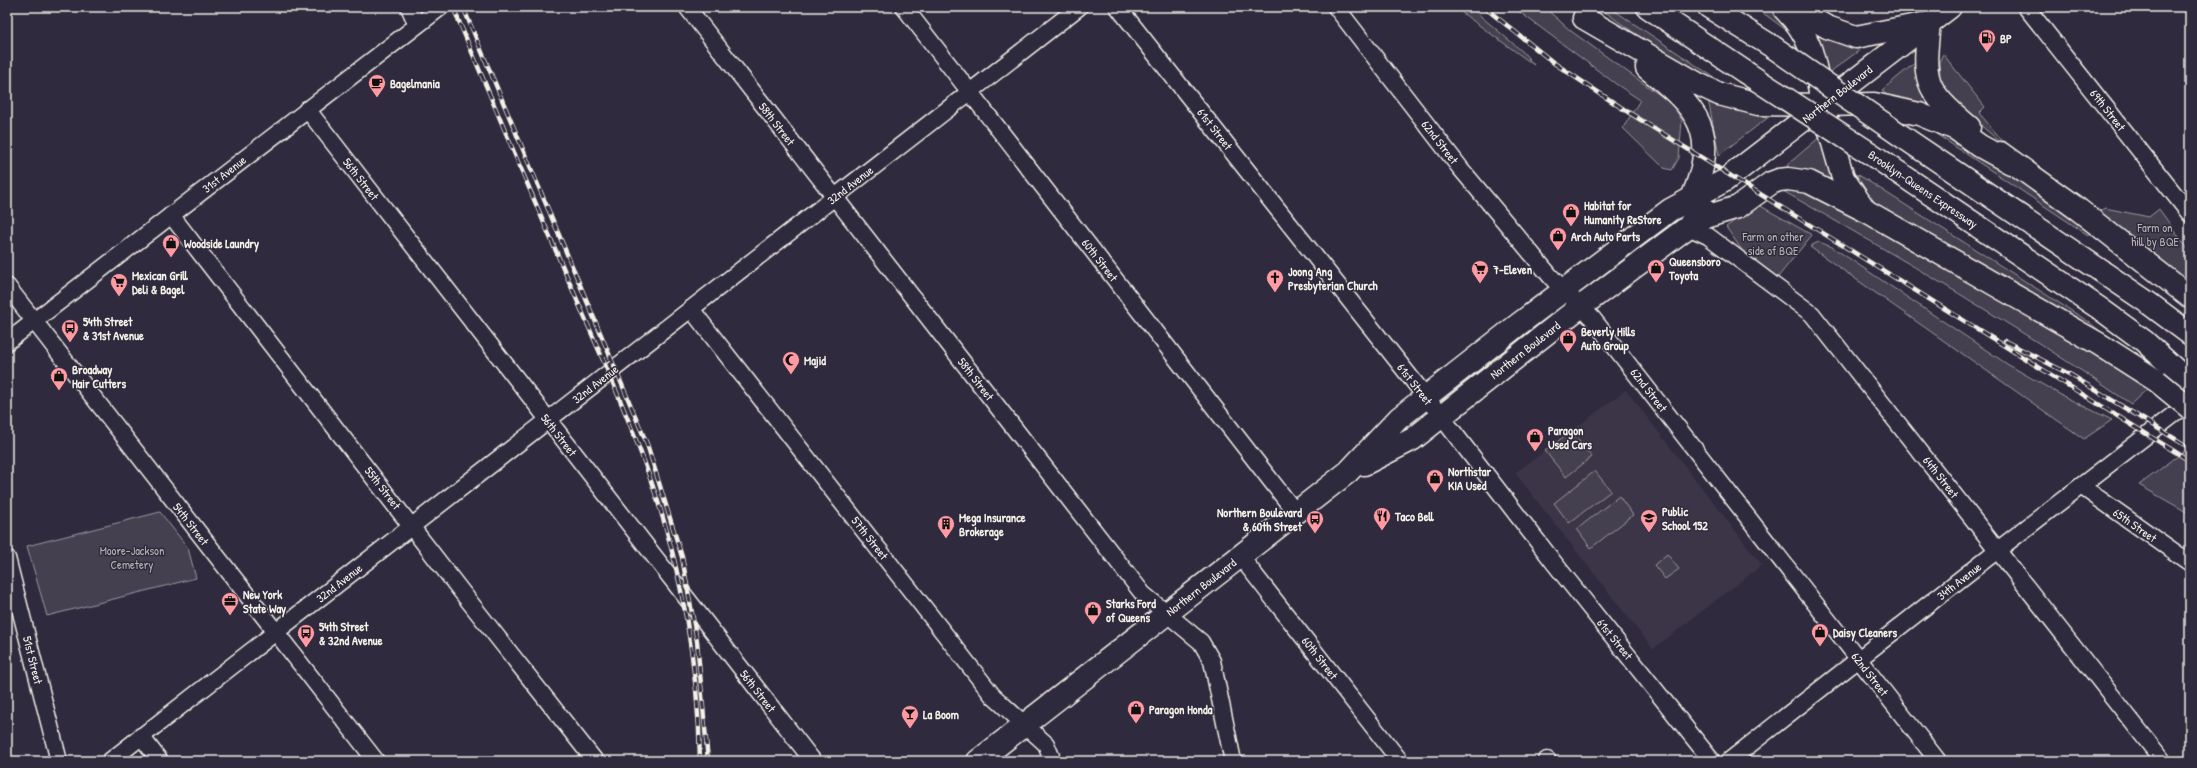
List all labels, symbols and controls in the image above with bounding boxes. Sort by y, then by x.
fuel station icon: BP [1977,28,1997,53]
place label: BP [2000,30,2012,47]
street label: Northern Boulevard [1798,61,1876,127]
cafe icon: Bagelmania [367,73,387,98]
place label: Bagelmania [390,75,440,93]
street label: 69th Street [2086,85,2130,135]
street label: 58th Street [755,99,800,150]
street label: 61st Street [1193,105,1237,154]
street label: 62nd Street [1418,117,1463,168]
street label: Brooklyn-Queens Expressway [1865,146,1981,232]
street label: 31st Avenue [198,151,250,197]
street label: 56th Street [339,154,384,205]
street label: 32nd Avenue [823,161,877,208]
place label: Habitat for Humanity ReStore [1584,197,1662,229]
shop icon: Habitat for Humanity ReStore [1561,202,1581,227]
park label: Farm on hill by BQE [2131,219,2180,250]
shop icon: Arch Auto Parts [1548,226,1568,251]
place label: Arch Auto Parts [1571,228,1641,245]
park label: Farm on other side of BQE [1741,228,1804,259]
shop icon: Woodside Laundry [161,233,181,258]
place label: Woodside Laundry [184,235,259,253]
street label: 60th Street [1078,235,1123,286]
place label: Queensboro Toyota [1668,253,1721,285]
shop icon: Queensboro Toyota [1646,258,1666,283]
supermarket icon: 7-Eleven [1470,259,1490,284]
place label: 7-Eleven [1492,261,1533,278]
place label: Joong Ang Presbyterian Church [1288,263,1379,295]
place label: Mexican Grill Deli & Bagel [132,267,189,299]
church icon: Joong Ang Presbyterian Church [1265,268,1285,293]
supermarket icon: Mexican Grill Deli & Bagel [109,272,129,297]
place label: 54th Street & 31st Avenue [83,313,144,344]
street label: Northern Boulevard [1486,317,1564,383]
bus stop icon: 54th Street & 31st Avenue [60,318,80,343]
place label: Beverly Hills Auto Group [1581,323,1636,355]
shop icon: Beverly Hills Auto Group [1558,328,1578,353]
mosque icon: Majid [781,350,801,375]
place label: Majid [804,352,826,369]
street label: 58th Street [954,354,999,405]
street label: 32nd Avenue [568,360,622,407]
street label: 61st Street [1393,360,1437,409]
place label: Broadway Hair Cutters [72,361,126,392]
street label: 62nd Street [1627,365,1672,416]
shop icon: Broadway Hair Cutters [49,366,69,391]
street label: 56th Street [537,410,582,461]
place label: Paragon Used Cars [1548,422,1592,453]
shop icon: Paragon Used Cars [1525,427,1545,452]
street label: 64th Street [1919,452,1963,502]
street label: 55th Street [361,463,406,514]
place label: Northstar KIA Used [1448,463,1491,494]
shop icon: Northstar KIA Used [1425,468,1445,493]
street label: 54th Street [169,499,213,549]
place label: Public School 152 [1662,503,1708,534]
place label: Northern Boulevard & 60th Street [1217,504,1303,535]
street label: 65th Street [2110,504,2161,547]
restaurant icon: Taco Bell [1372,506,1392,531]
place label: Taco Bell [1394,508,1434,525]
school or university icon: Public School 152 [1639,508,1659,533]
place label: Mega Insurance Brokerage [959,509,1026,541]
bus stop icon: Northern Boulevard & 60th Street [1305,509,1325,534]
street label: 57th Street [848,513,893,564]
building icon: Mega Insurance Brokerage [936,514,956,539]
park label: Moore-Jackson Cemetery [100,542,164,573]
street label: Northern Boulevard [1162,554,1240,620]
street label: 34th Avenue [1933,558,1985,604]
street label: 32nd Avenue [312,559,366,606]
place label: New York State Way [243,586,286,618]
office icon: New York State Way [220,591,240,616]
place label: Starks Ford of Queens [1106,595,1156,626]
shop icon: Starks Ford of Queens [1083,600,1103,625]
street label: 61st Street [1593,615,1637,664]
place label: 54th Street & 32nd Avenue [319,618,383,649]
shop icon: Daisy Cleaners [1810,622,1830,647]
bus stop icon: 54th Street & 32nd Avenue [296,623,316,648]
place label: Daisy Cleaners [1833,624,1898,642]
street label: 60th Street [1298,633,1343,684]
street label: 51st Street [19,634,47,687]
street label: 62nd Street [1848,649,1893,700]
street label: 56th Street [736,666,781,717]
shop icon: Paragon Honda [1126,699,1146,724]
place label: Paragon Honda [1149,701,1213,719]
bar icon: La Boom [900,704,920,729]
place label: La Boom [923,706,959,723]

